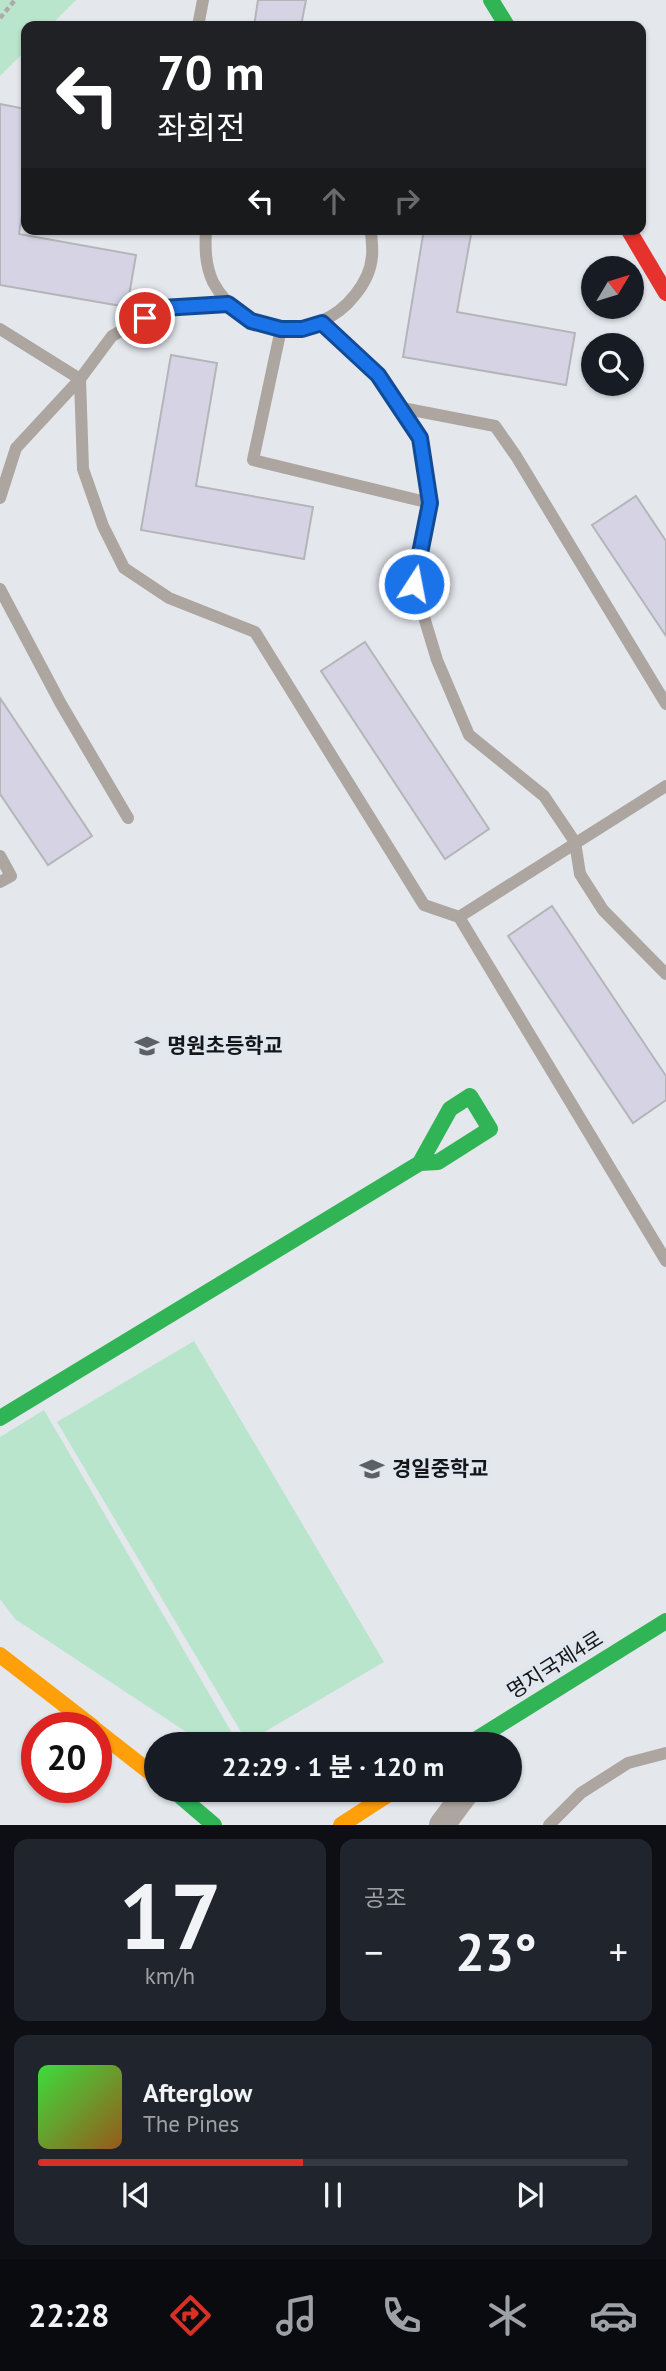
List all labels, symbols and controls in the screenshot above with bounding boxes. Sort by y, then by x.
text: 70 m [157,40,264,104]
icon: left [42,49,133,140]
text: 좌회전 [157,106,245,148]
icon: left [242,182,280,220]
icon: ahead [315,182,353,220]
icon: right [388,182,426,220]
north arrow [581,256,644,318]
map controls [581,256,644,396]
pin [115,288,175,348]
icon: arrive [126,299,164,337]
button: search [581,333,644,396]
position arrow [377,547,451,621]
school or university icon: 명원초등학교 [133,1032,161,1060]
place label: 명원초등학교 [167,1032,283,1059]
school or university icon: 경일중학교 [358,1455,386,1483]
place label: 경일중학교 [392,1455,489,1482]
street label: 명지국제4로 [502,1624,608,1705]
speed limit sign: 20 [21,1712,112,1803]
text: 22:29 · 1 분 · 120 m [222,1750,444,1783]
text: 17 [118,1856,222,1974]
text: 공조 [364,1883,406,1912]
text: 23° [455,1918,537,1985]
text: − [364,1927,383,1976]
text: + [609,1927,628,1976]
text: km/h [145,1961,195,1990]
text: Afterglow [143,2076,252,2109]
text: The Pines [143,2109,239,2138]
icon: previous [117,2176,155,2214]
icon: pause [314,2176,352,2214]
icon: next [511,2176,549,2214]
icon: directions [166,2291,215,2340]
icon: music [272,2291,321,2340]
icon: phone [377,2291,426,2340]
icon: climate [483,2291,532,2340]
icon: car [589,2291,638,2340]
text: 22:28 [28,2294,110,2336]

